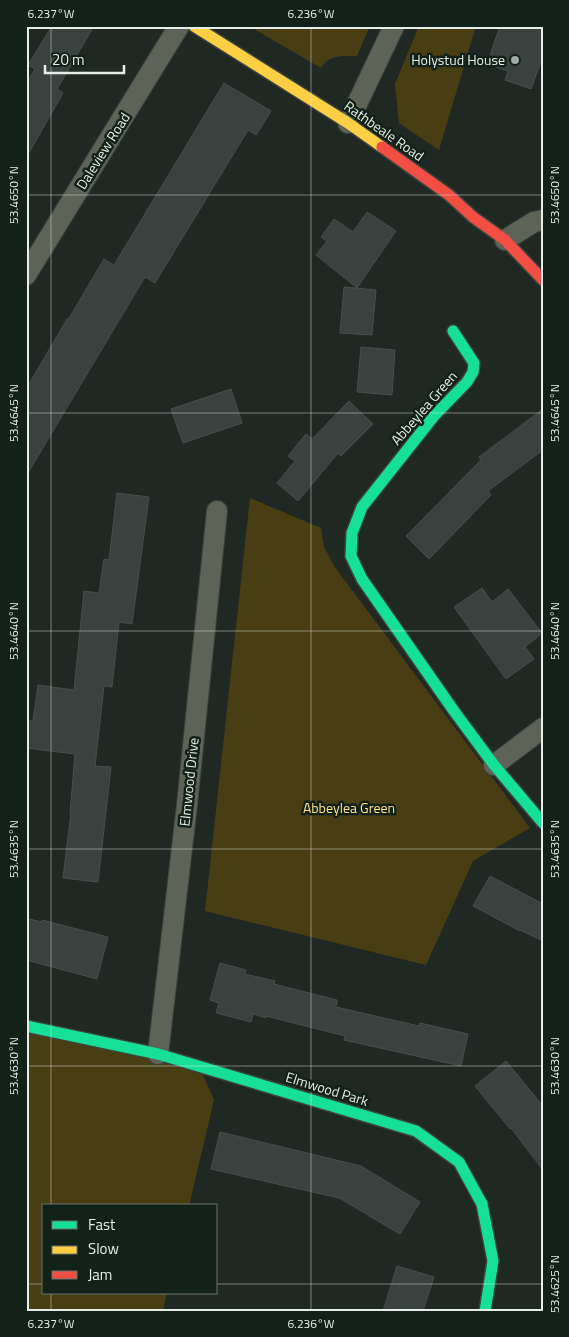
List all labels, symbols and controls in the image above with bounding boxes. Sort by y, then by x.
text: 6.237°W [28,4,75,23]
text: 6.236°W [288,4,335,23]
scale bar [45,42,124,74]
text: 20 m [52,48,85,71]
place label: Holystud House [411,49,505,70]
marker: Holystud House [509,54,521,66]
street label: Rathbeale Road [340,95,428,166]
street label: Daleview Road [71,108,135,193]
text: 53.4650°N [4,166,23,224]
text: 53.4650°N [545,166,564,224]
street label: Abbeylea Green [385,366,462,449]
text: 53.4645°N [4,384,23,442]
text: 53.4645°N [545,384,564,442]
text: 53.4640°N [4,602,23,660]
text: 53.4640°N [545,602,564,660]
street label: Elmwood Drive [173,737,204,827]
park label: Abbeylea Green [303,797,395,818]
text: 53.4635°N [4,820,23,878]
text: 53.4635°N [545,820,564,878]
text: 53.4630°N [4,1037,23,1095]
text: 53.4630°N [545,1037,564,1095]
street label: Elmwood Park [283,1066,371,1111]
legend [42,1204,218,1294]
text: Fast [88,1213,116,1236]
text: Slow [88,1237,119,1260]
text: 53.4625°N [545,1255,564,1313]
text: Jam [88,1263,112,1286]
text: 6.237°W [28,1314,75,1333]
text: 6.236°W [288,1314,335,1333]

